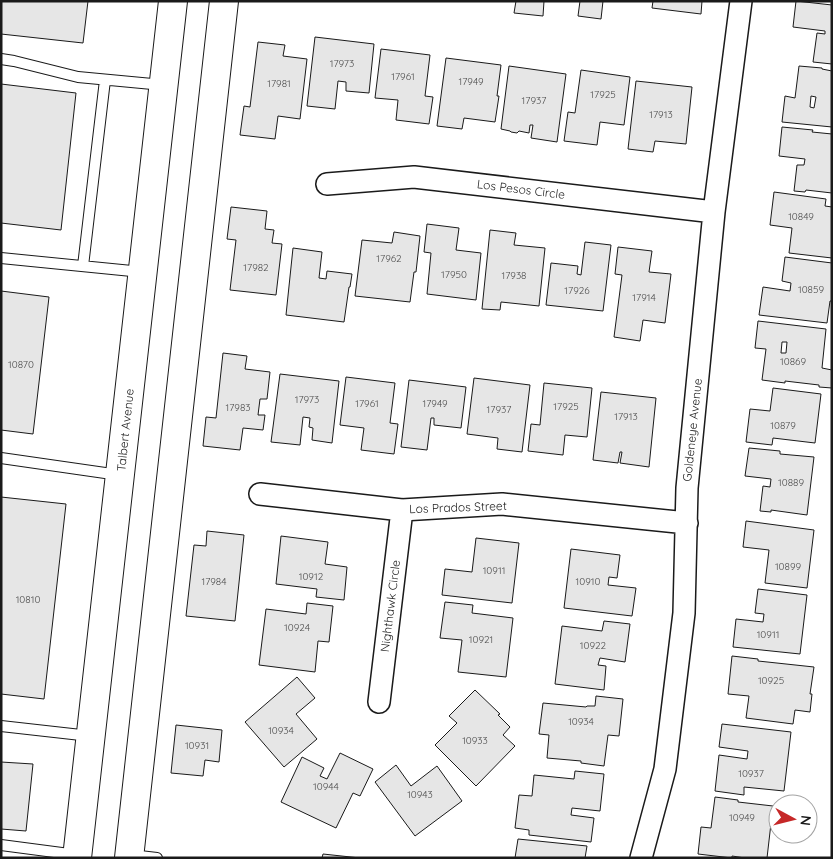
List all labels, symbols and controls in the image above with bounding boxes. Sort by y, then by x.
house number: 17973 [330,57,354,70]
house number: 17961 [391,70,415,83]
house number: 17949 [458,75,484,88]
house number: 17981 [267,77,291,90]
house number: 17925 [590,88,616,101]
house number: 17937 [522,94,546,107]
house number: 17913 [649,108,673,121]
street label: Los Pesos Circle [476,176,566,202]
house number: 10849 [788,210,814,223]
house number: 17962 [376,252,402,265]
house number: 17982 [243,261,269,274]
house number: 17950 [441,268,467,281]
house number: 17938 [501,269,527,282]
house number: 10859 [798,283,824,296]
house number: 17926 [564,284,590,297]
house number: 17914 [632,291,656,304]
house number: 10869 [780,355,806,368]
house number: 10870 [8,358,34,371]
street label: Goldeneye Avenue [679,377,705,482]
street label: Talbert Avenue [113,388,137,472]
house number: 17973 [295,393,319,406]
house number: 17961 [355,397,379,410]
house number: 17949 [422,397,448,410]
house number: 17925 [553,400,579,413]
house number: 17983 [225,401,251,414]
house number: 17937 [487,403,511,416]
house number: 17913 [614,410,638,423]
house number: 10879 [770,419,796,432]
house number: 10889 [778,476,804,489]
street label: Los Prados Street [409,498,507,516]
street label: Nighthawk Circle [377,559,403,653]
house number: 10899 [775,560,802,573]
house number: 10911 [483,564,505,577]
house number: 10912 [299,570,324,583]
house number: 17984 [201,575,227,588]
house number: 10910 [576,575,601,588]
house number: 10810 [16,593,40,606]
house number: 10924 [284,621,310,634]
house number: 10911 [757,628,779,641]
house number: 10921 [469,633,493,646]
house number: 10922 [580,639,607,652]
house number: 10925 [758,674,784,687]
house number: 10934 [568,715,594,728]
house number: 10934 [268,724,294,737]
house number: 10933 [462,734,488,747]
house number: 10931 [185,739,209,752]
house number: 10937 [738,767,764,780]
house number: 10944 [313,780,339,793]
house number: 10943 [407,788,433,801]
north arrow [768,794,818,844]
house number: 10949 [729,811,755,824]
text: N [796,814,815,827]

